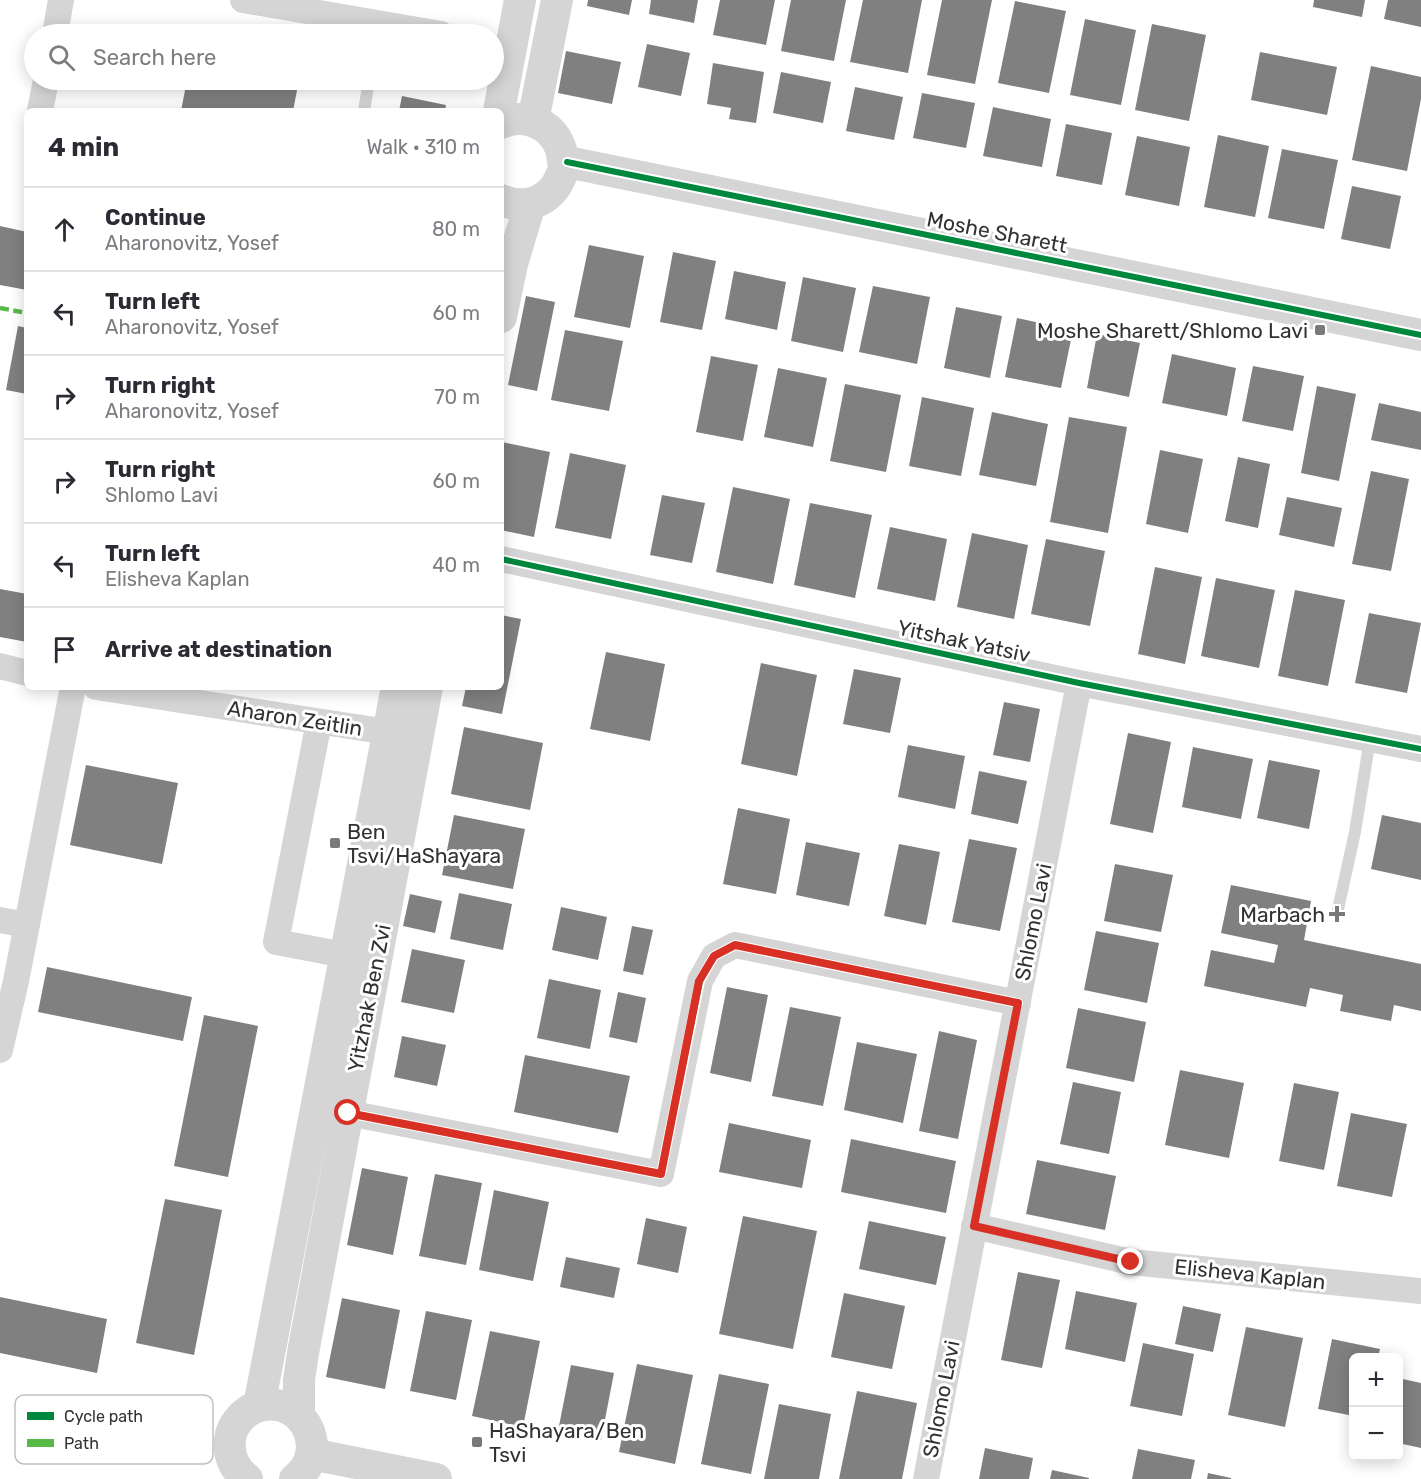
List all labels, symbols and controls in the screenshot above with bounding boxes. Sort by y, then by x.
search box [24,24,504,90]
icon: search [45,41,78,74]
text: Search here [93,44,216,71]
text: 4 min [48,132,119,163]
text: Walk · 310 m [366,135,480,159]
text: Continue [105,204,206,231]
street label: Moshe Sharett [925,206,1069,258]
icon: ahead [48,213,81,246]
text: 80 m [432,217,480,241]
text: Aharonovitz, Yosef [105,231,279,255]
text: Turn left [105,288,200,315]
icon: left [48,297,81,330]
text: 60 m [433,301,480,325]
text: Aharonovitz, Yosef [105,315,279,339]
place label: Moshe Sharett/Shlomo Lavi [1037,318,1308,343]
marker: Moshe Sharett/Shlomo Lavi [1313,323,1327,337]
text: Turn right [105,372,215,399]
icon: right [48,381,81,414]
text: 70 m [434,385,480,409]
text: Aharonovitz, Yosef [105,399,279,423]
text: Turn right [105,456,215,483]
icon: right [48,465,81,498]
text: 60 m [433,469,480,493]
text: Shlomo Lavi [105,483,218,507]
text: Turn left [105,540,200,567]
icon: left [48,549,81,582]
text: 40 m [432,553,480,577]
text: Elisheva Kaplan [105,567,250,591]
street label: Yitshak Yatsiv [895,615,1033,667]
icon: arrive [48,633,81,666]
text: Arrive at destination [105,636,332,663]
street label: Aharon Zeitlin [226,695,364,741]
place label: Ben Tsvi/HaShayara [347,819,501,868]
marker: Ben Tsvi/HaShayara [328,836,342,850]
street label: Shlomo Lavi [1009,861,1057,983]
place label: Marbach [1240,902,1325,927]
marker: Marbach [1330,907,1344,921]
street label: Yitzhak Ben Zvi [342,922,396,1074]
route start [334,1099,360,1125]
route end [1117,1248,1143,1274]
street label: Elisheva Kaplan [1173,1254,1327,1294]
street label: Shlomo Lavi [917,1338,965,1460]
map controls [1349,1353,1403,1461]
button: + [1349,1353,1403,1407]
legend [15,1395,213,1464]
text: Cycle path [64,1407,143,1426]
button: − [1349,1407,1403,1461]
place label: HaShayara/Ben Tsvi [489,1418,644,1467]
text: Path [64,1434,99,1453]
marker: HaShayara/Ben Tsvi [470,1435,484,1449]

